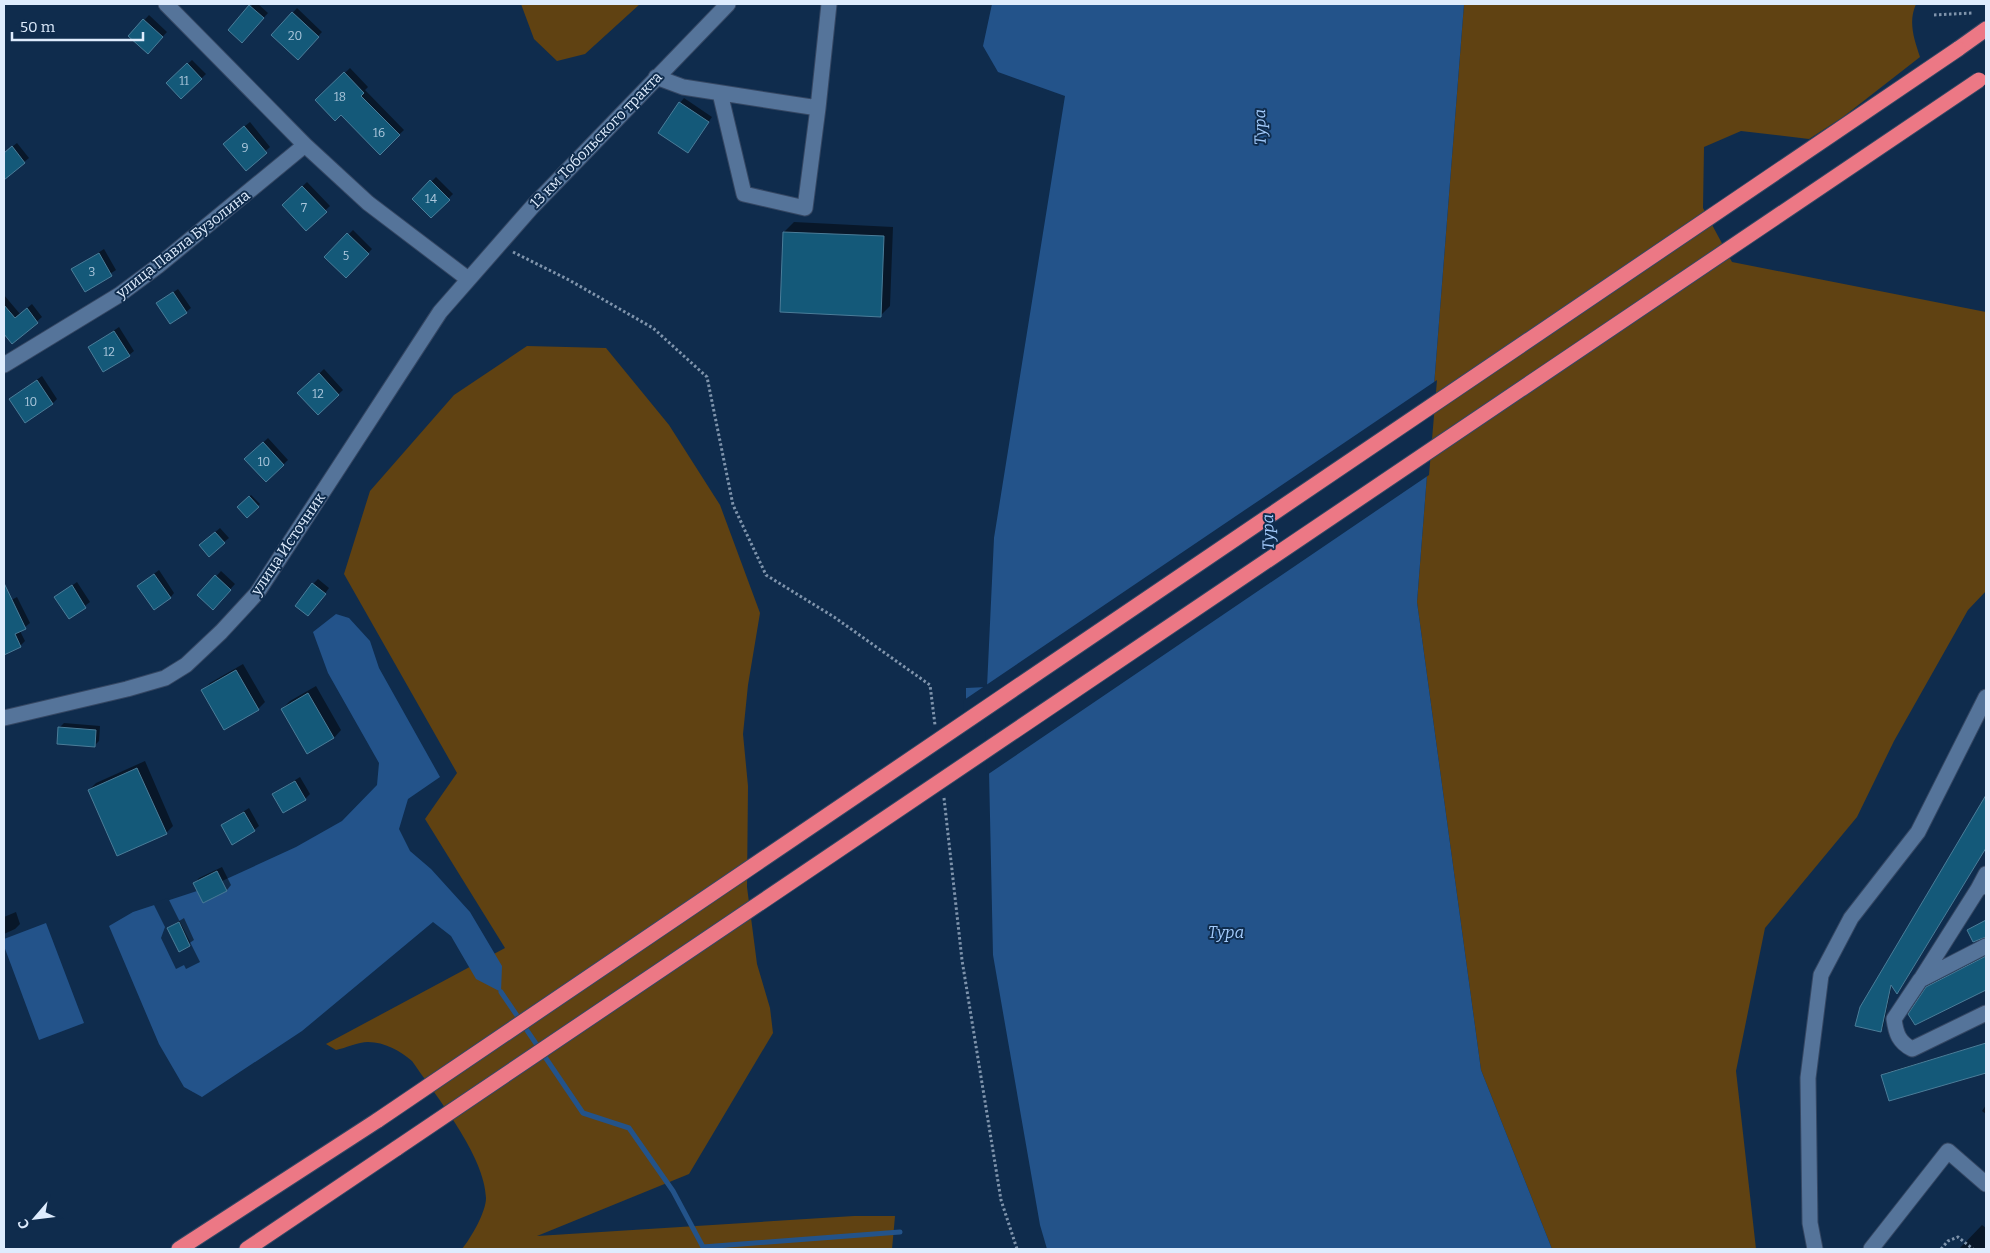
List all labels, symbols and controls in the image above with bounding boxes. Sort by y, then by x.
scale bar [12,10,144,42]
text: 50 m [20,18,56,36]
house number: 20 [288,29,302,43]
street label: 13 км Тобольского тракта [526,68,666,212]
house number: 11 [179,74,189,88]
house number: 18 [334,90,346,104]
water label: Тура [1250,109,1270,145]
house number: 16 [373,126,385,140]
house number: 9 [241,141,249,155]
street label: улица Павла Бузолина [112,186,253,302]
house number: 14 [425,192,437,206]
house number: 7 [301,201,307,215]
house number: 5 [343,249,349,263]
house number: 3 [89,265,96,279]
house number: 12 [103,345,115,359]
house number: 12 [312,387,324,401]
house number: 10 [25,395,37,409]
house number: 10 [258,455,270,469]
street label: улица Источник [247,489,329,599]
water label: Тура [1258,514,1278,550]
water label: Тура [1208,923,1244,942]
north arrow [10,1193,60,1243]
text: С [14,1216,34,1232]

